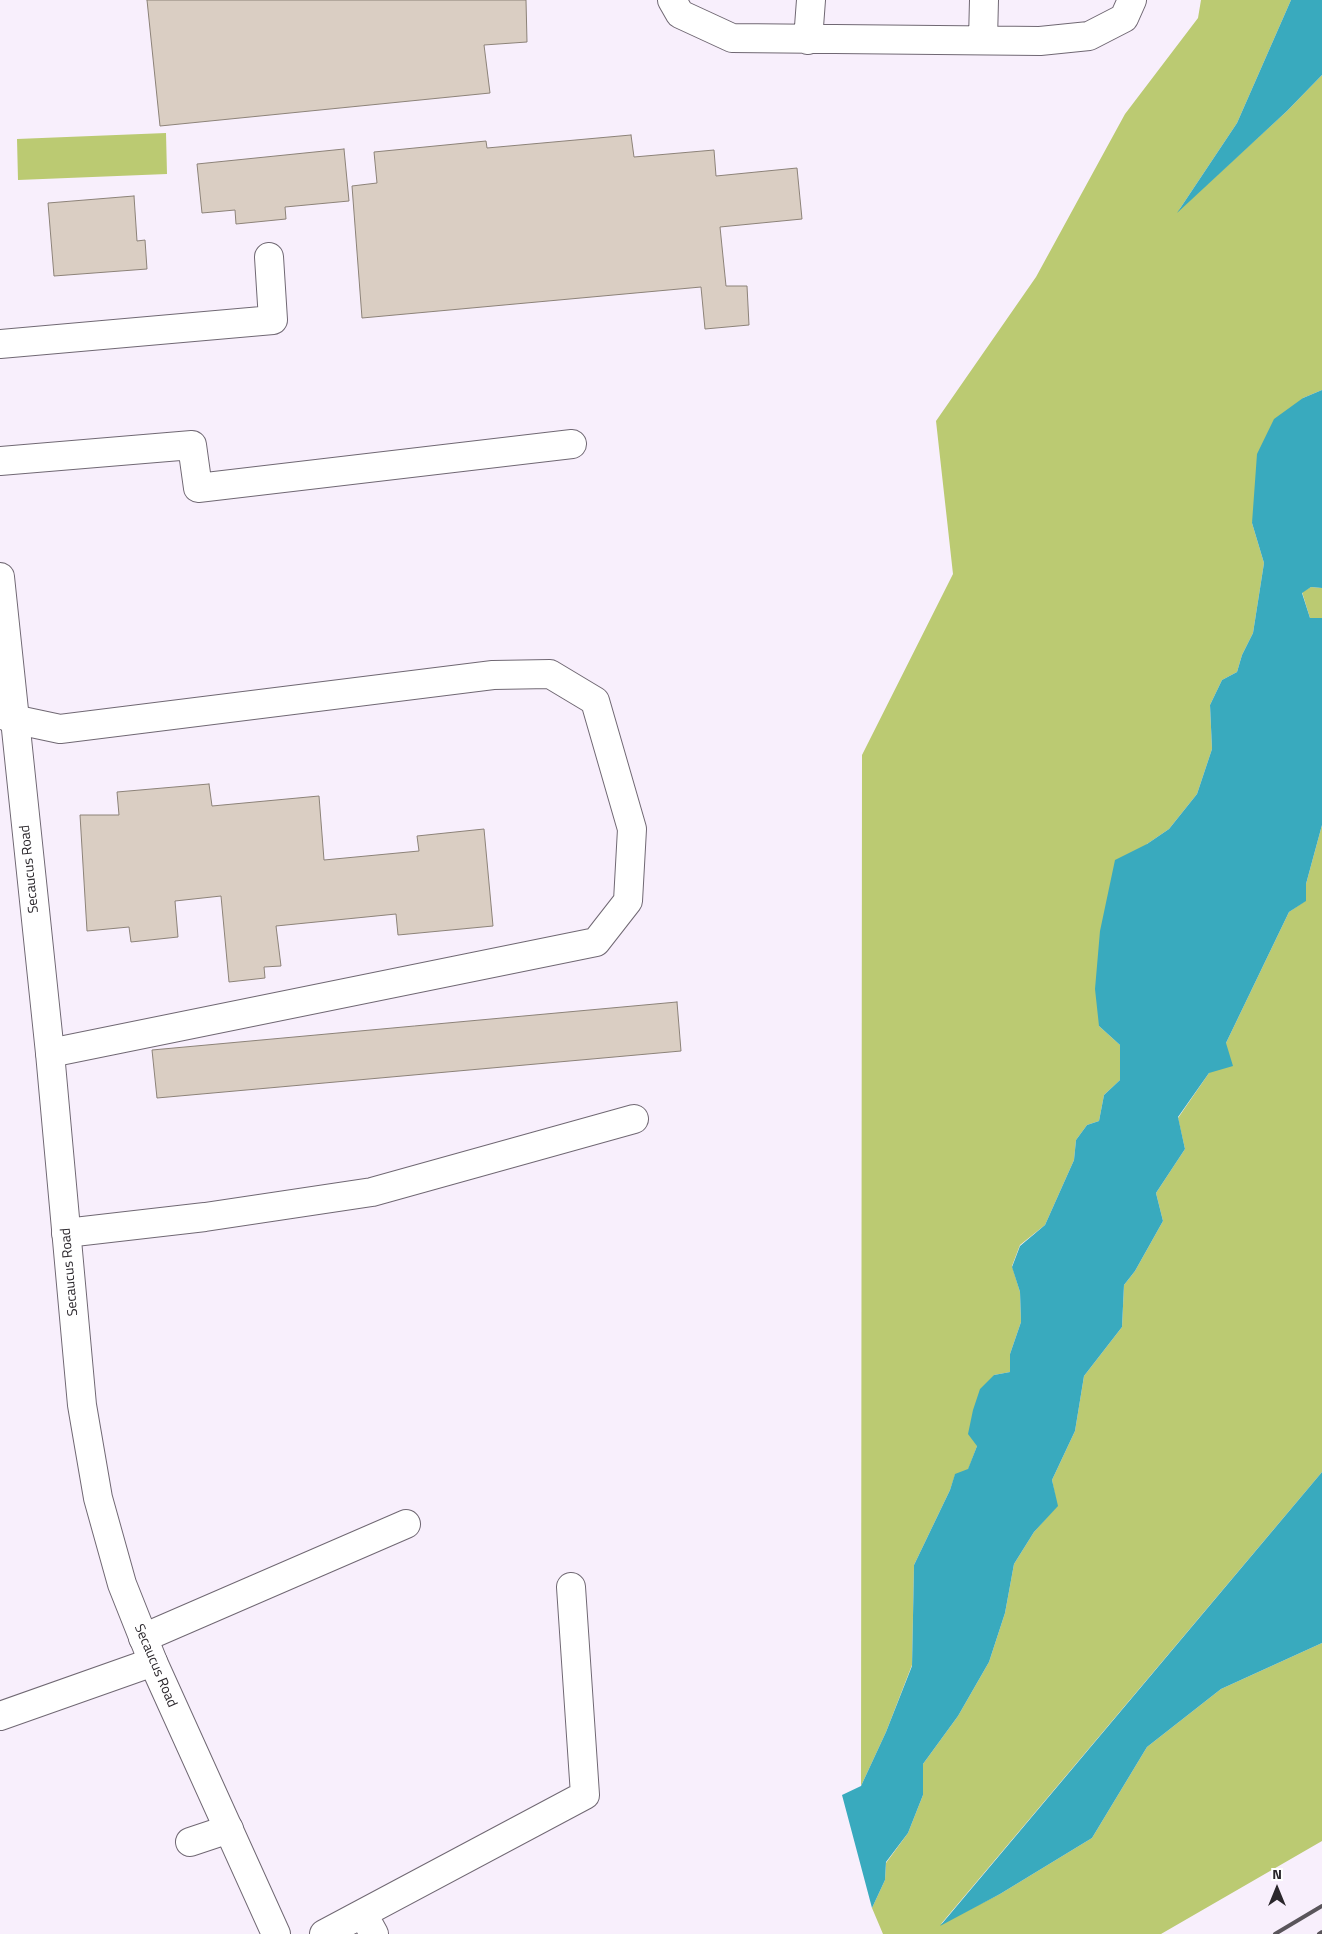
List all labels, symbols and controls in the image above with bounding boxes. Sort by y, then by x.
street label: Secaucus Road [17,824,43,914]
street label: Secaucus Road [58,1227,82,1317]
street label: Secaucus Road [130,1622,180,1710]
text: N [1272,1863,1282,1884]
north arrow [1252,1864,1302,1914]

